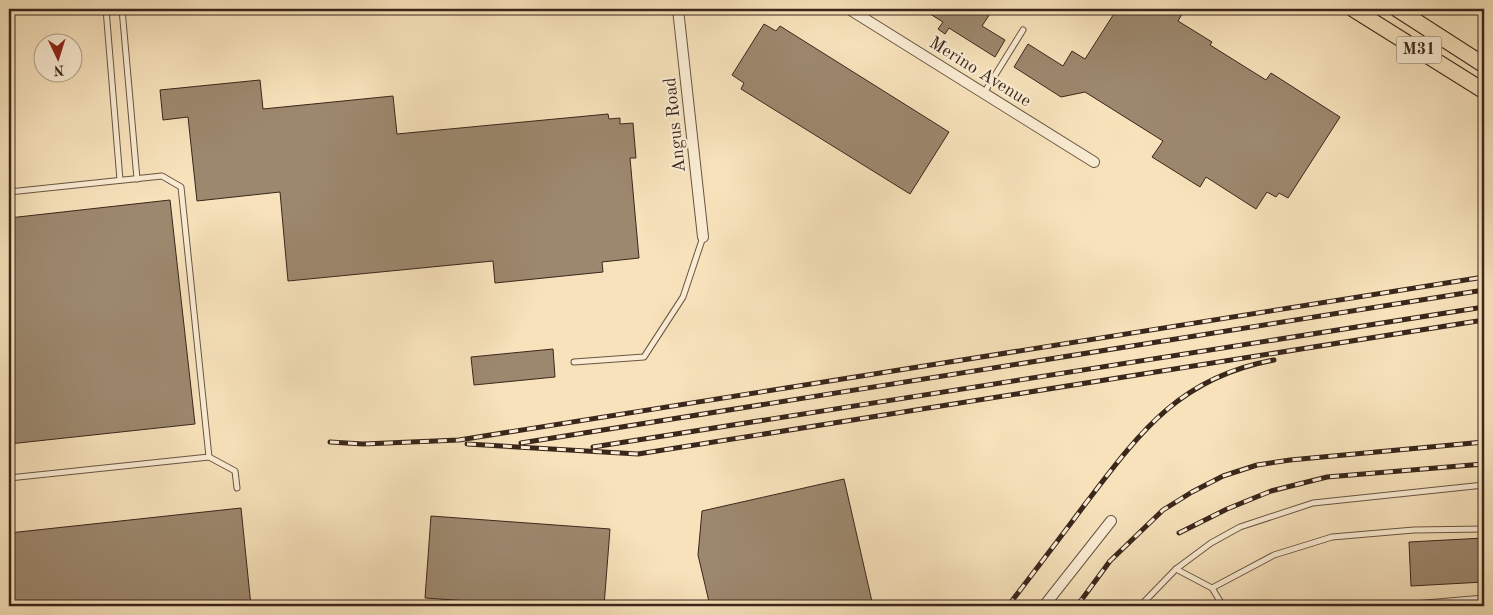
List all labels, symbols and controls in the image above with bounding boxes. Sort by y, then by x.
north arrow [32,32,82,82]
street label: Merino Avenue [926,34,1034,110]
road number: M31 [1396,36,1442,64]
text: N [53,63,65,77]
street label: Angus Road [661,76,689,174]

